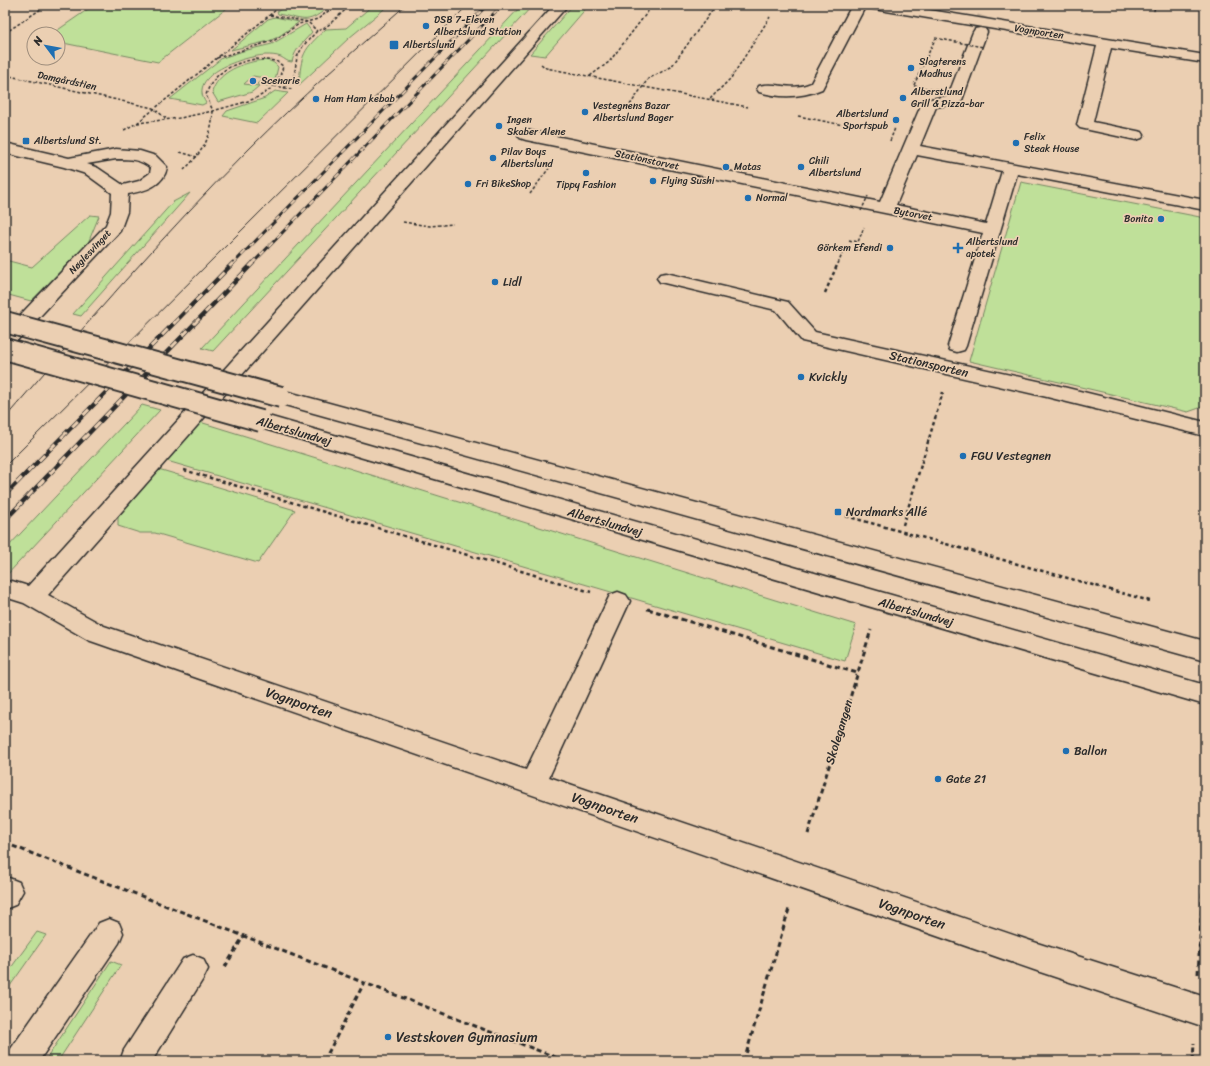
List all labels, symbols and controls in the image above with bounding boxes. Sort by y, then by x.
place label: DSB 7-Eleven Albertslund Station [433,11,522,41]
street label: Vognporten [1013,19,1066,45]
marker: DSB 7-Eleven Albertslund Station [421,21,431,31]
north arrow [26,26,66,66]
text: N [27,32,48,50]
place label: Albertslund [402,36,456,54]
marker: Albertslund [388,39,400,51]
place label: Slagterens Madhus [919,53,967,83]
marker: Slagterens Madhus [906,63,916,73]
street label: Damgårdstien [36,66,99,96]
place label: Scenarie [261,72,300,90]
marker: Scenarie [248,76,258,86]
place label: Alberstlund Grill & Pizza-bar [910,83,985,113]
place label: Ham Ham kebab [324,90,395,108]
marker: Alberstlund Grill & Pizza-bar [898,93,908,103]
marker: Ham Ham kebab [311,94,321,104]
place label: Vestegnens Bazar Albertslund Bager [592,97,674,127]
place label: Albertslund Sportspub [835,105,889,135]
marker: Vestegnens Bazar Albertslund Bager [580,107,590,117]
place label: Ingen Skaber Alene [506,111,566,141]
marker: Albertslund Sportspub [891,115,901,125]
marker: Ingen Skaber Alene [494,121,504,131]
place label: Felix Steak House [1024,128,1079,158]
place label: Albertslund St. [33,132,102,150]
marker: Albertslund St. [21,136,31,146]
marker: Felix Steak House [1011,138,1021,148]
place label: Pilav Boys Albertslund [500,143,554,173]
street label: Stationstorvet [613,144,682,176]
place label: Chili Albertslund [808,152,862,182]
marker: Pilav Boys Albertslund [488,153,498,163]
place label: Matas [734,158,762,176]
marker: Matas [721,162,731,172]
marker: Chili Albertslund [796,162,806,172]
marker: Tippy Fashion [581,168,591,178]
place label: Flying Sushi [661,172,715,190]
place label: Fri BikeShop [476,175,532,193]
place label: Tippy Fashion [556,176,617,194]
marker: Flying Sushi [648,176,658,186]
marker: Fri BikeShop [463,179,473,189]
place label: Normal [756,189,788,207]
marker: Normal [743,193,753,203]
street label: Bytorvet [892,201,935,227]
place label: Bonita [1124,210,1153,228]
marker: Bonita [1156,214,1166,224]
street label: Nøglesvinget [64,225,116,279]
place label: Albertslund apotek [965,233,1019,263]
place label: Görkem Efendi [817,239,882,257]
marker: Görkem Efendi [885,243,895,253]
marker: Albertslund apotek [953,243,963,253]
place label: Lidl [503,271,522,293]
marker: Lidl [490,277,500,287]
street label: Stationsporten [887,344,971,384]
place label: Kvickly [809,366,848,388]
marker: Kvickly [796,372,806,382]
street label: Albertslundvej [253,409,334,452]
place label: FGU Vestegnen [971,445,1052,467]
marker: FGU Vestegnen [958,451,968,461]
street label: Albertslundvej [564,500,645,543]
place label: Nordmarks Allé [846,501,927,523]
marker: Nordmarks Allé [833,507,843,517]
street label: Albertslundvej [875,590,956,633]
street label: Vognporten [262,680,336,726]
street label: Skolegangen [819,696,859,767]
place label: Ballon [1074,740,1108,762]
marker: Ballon [1061,746,1071,756]
place label: Gate 21 [946,768,986,790]
marker: Gate 21 [933,774,943,784]
street label: Vognporten [568,785,642,831]
street label: Vognporten [875,891,949,937]
place label: Vestskoven Gymnasium [396,1025,538,1050]
marker: Vestskoven Gymnasium [383,1032,393,1042]

